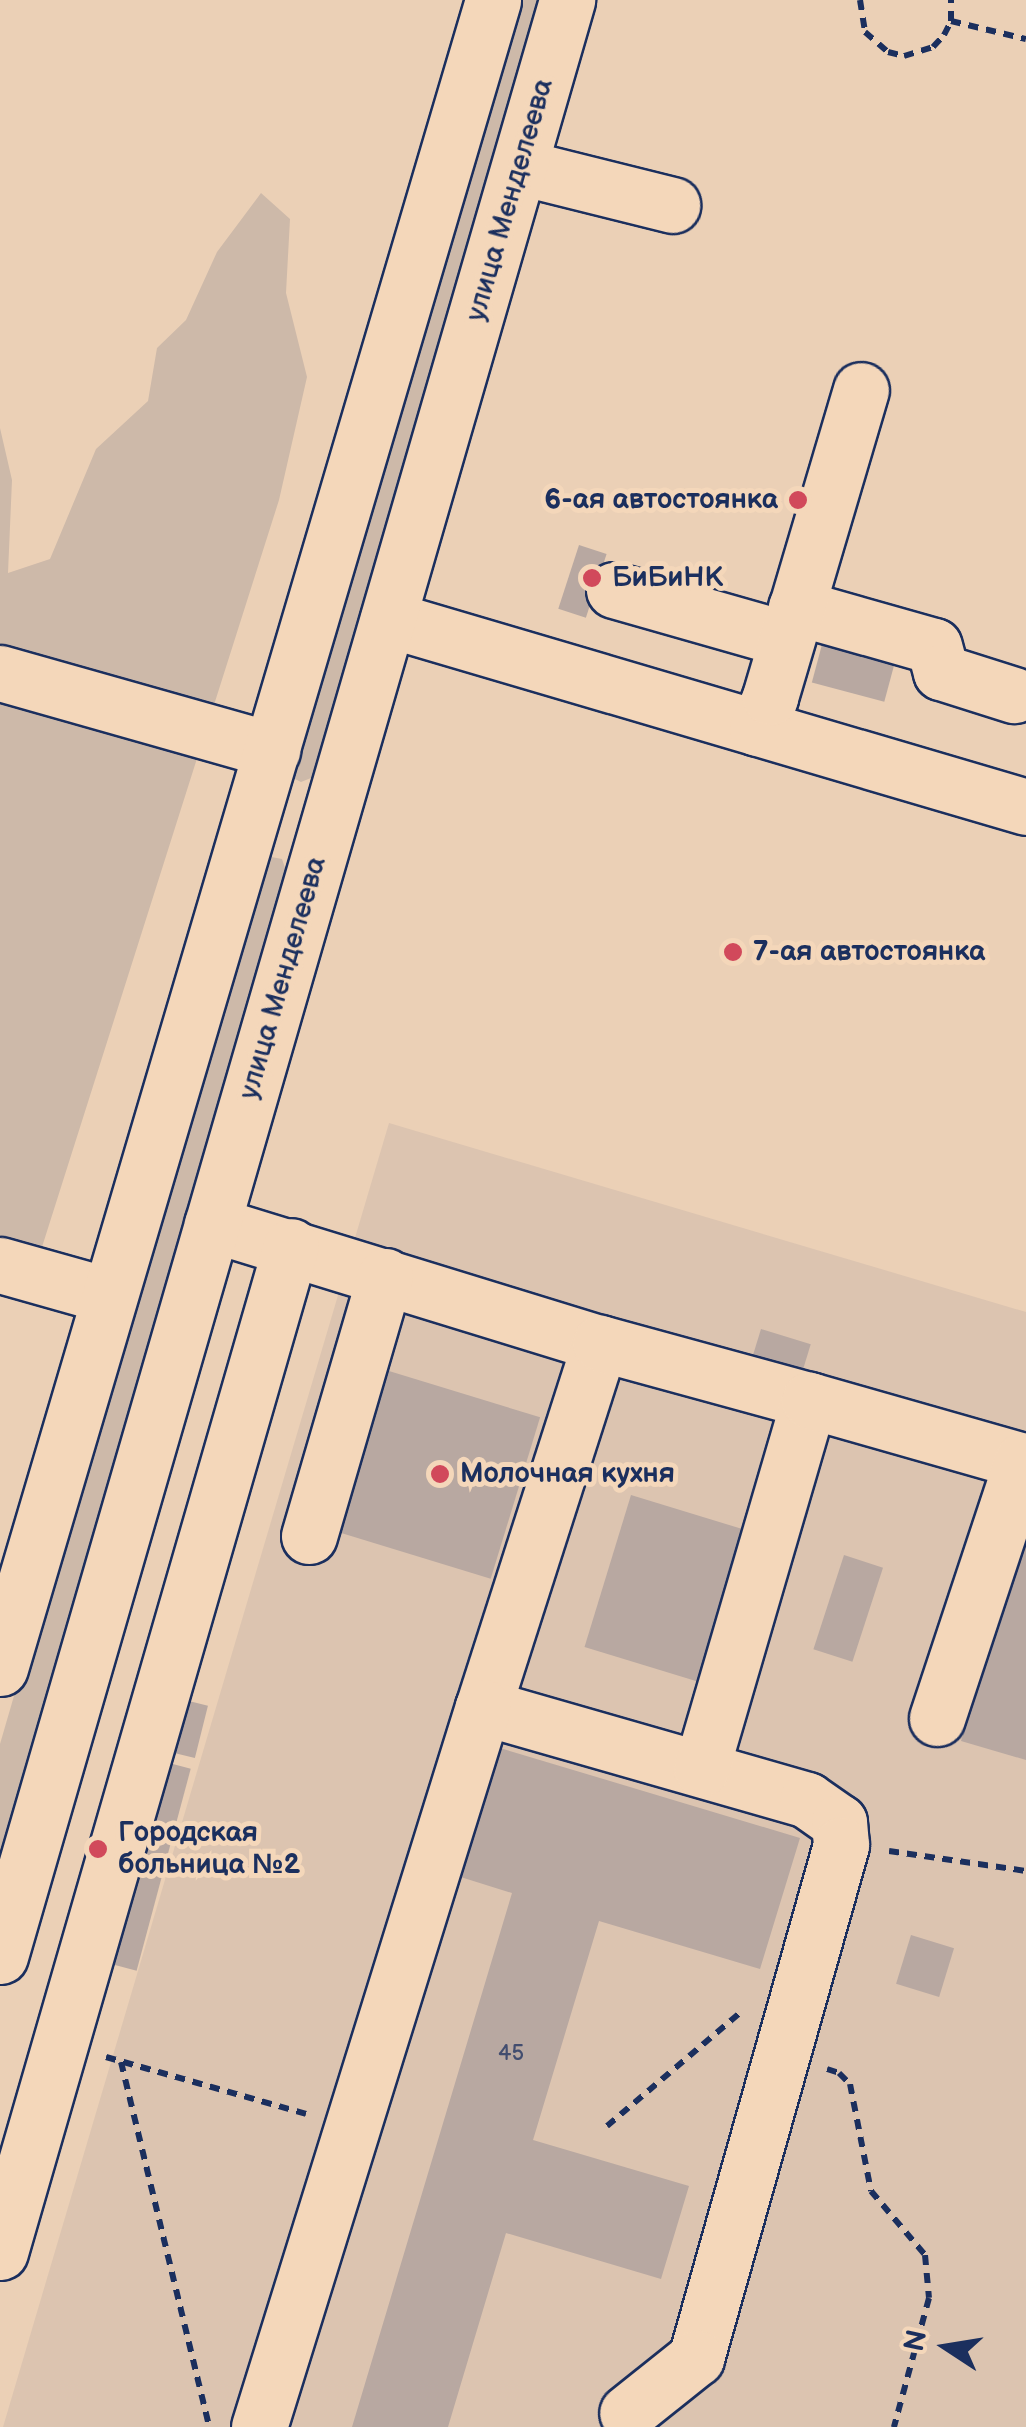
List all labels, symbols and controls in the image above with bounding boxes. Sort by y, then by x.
street label: улица Менделеева [459,75,561,325]
place label: 6-ая автостоянка [544,483,778,517]
marker: 6-ая автостоянка [787,489,809,511]
place label: БиБиНК [612,561,723,595]
marker: БиБиНК [581,567,603,589]
street label: улица Менделеева [232,853,334,1103]
place label: 7-ая автостоянка [753,935,985,969]
marker: 7-ая автостоянка [722,941,744,963]
place label: Молочная кухня [460,1457,675,1491]
marker: Молочная кухня [429,1463,451,1485]
place label: Городская больница №2 [118,1816,300,1882]
marker: Городская больница №2 [87,1838,109,1860]
house number: 45 [498,2041,524,2067]
north arrow [896,2297,996,2397]
text: N [898,2327,934,2354]

